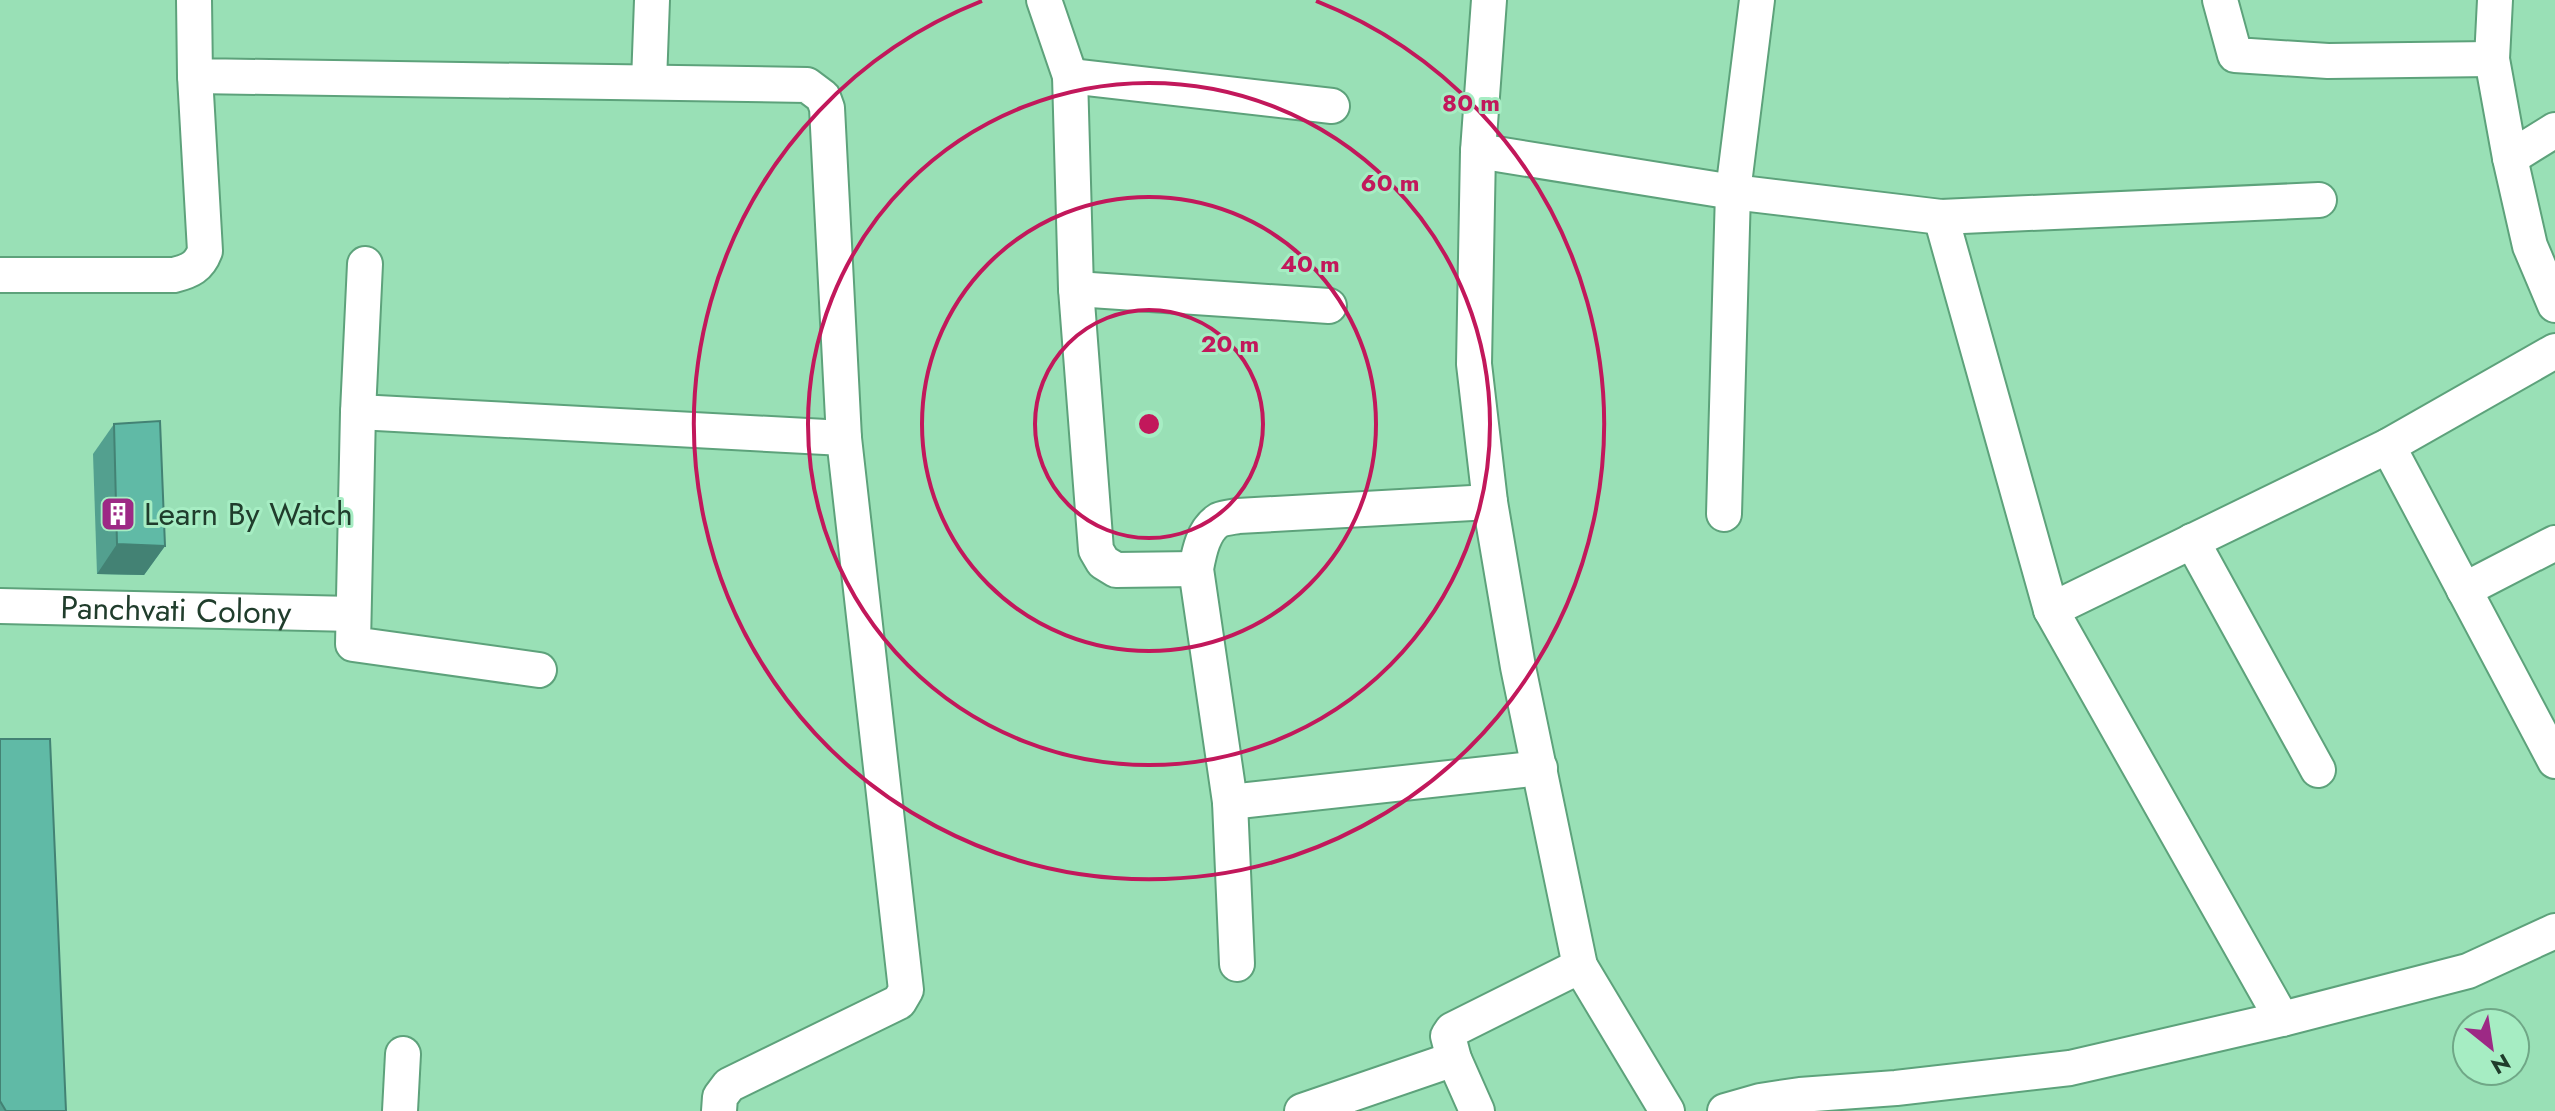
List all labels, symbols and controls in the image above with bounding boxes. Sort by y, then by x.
text: 80 m [1442,85,1500,120]
text: 60 m [1361,165,1419,200]
text: 40 m [1280,246,1340,281]
text: 20 m [1201,326,1259,361]
centre of rings [1135,410,1163,438]
place label: Learn By Watch [144,491,353,537]
building icon: Learn By Watch [99,495,137,533]
street label: Panchvati Colony [60,584,293,636]
north arrow [2451,1007,2531,1087]
text: N [2485,1046,2517,1083]

